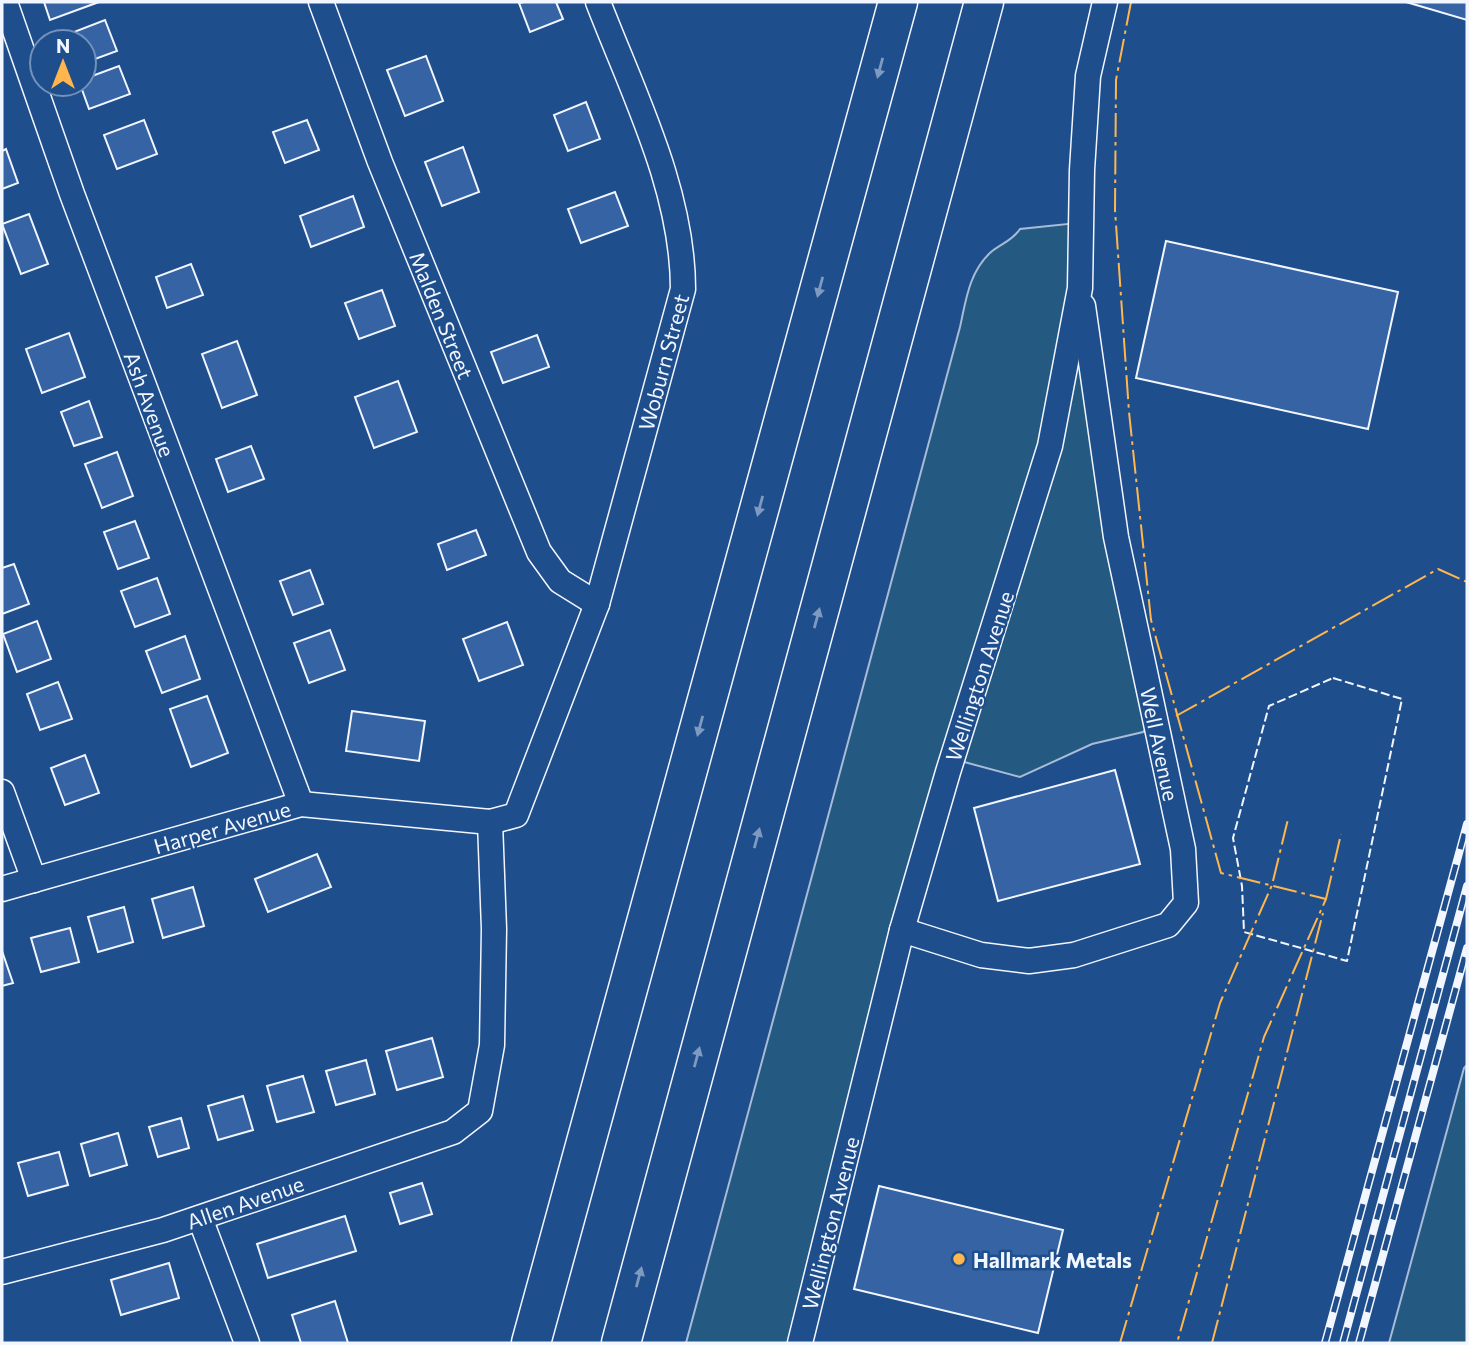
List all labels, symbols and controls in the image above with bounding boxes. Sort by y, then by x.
north arrow [28,28,98,98]
text: N [56,34,70,57]
one-way arrow [874,57,885,79]
street label: Malden Street [405,248,479,382]
one-way arrow [814,276,825,298]
street label: Woburn Street [633,291,693,433]
street label: Ash Avenue [119,348,181,460]
one-way arrow [754,496,765,518]
street label: Wellington Avenue [940,588,1018,764]
one-way arrow [812,607,822,628]
street label: Well Avenue [1136,685,1184,803]
one-way arrow [694,715,705,737]
street label: Harper Avenue [151,796,293,858]
one-way arrow [752,827,763,849]
one-way arrow [692,1046,703,1068]
street label: Wellington Avenue [796,1134,864,1312]
street label: Allen Avenue [183,1170,307,1234]
place label: Hallmark Metals [973,1247,1132,1272]
marker: Hallmark Metals [951,1251,967,1267]
one-way arrow [634,1266,645,1288]

